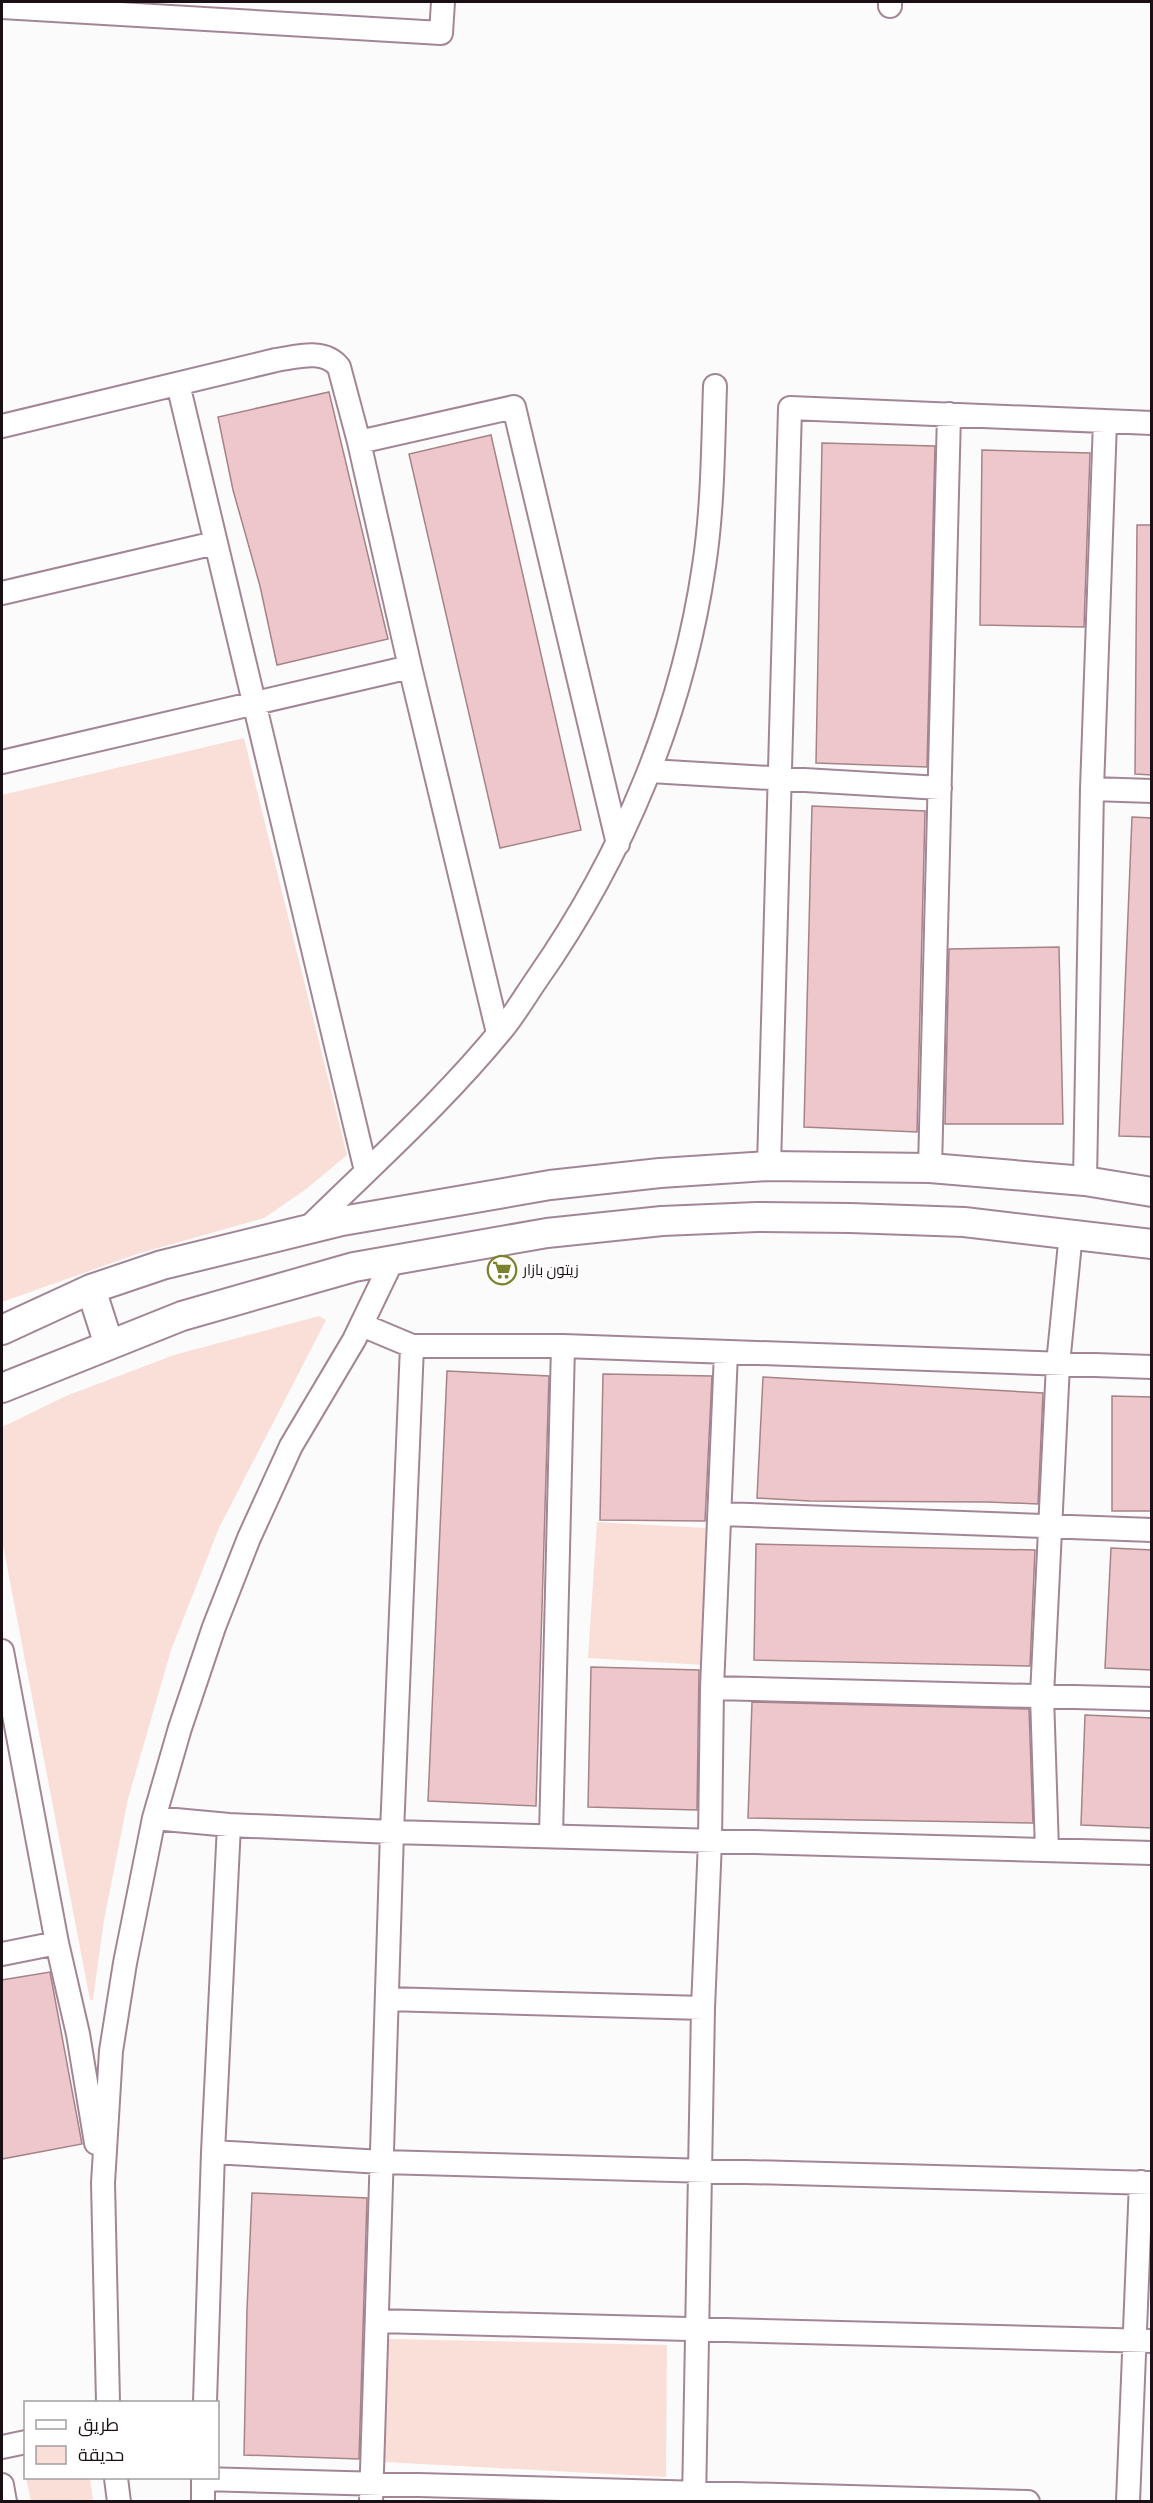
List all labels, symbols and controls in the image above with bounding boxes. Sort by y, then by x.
supermarket icon: زيتون بازار [486,1254,518,1286]
place label: زيتون بازار [522,1260,579,1280]
legend [24,2401,219,2479]
text: طريق [78,2413,119,2437]
text: حديقة [78,2443,124,2466]

